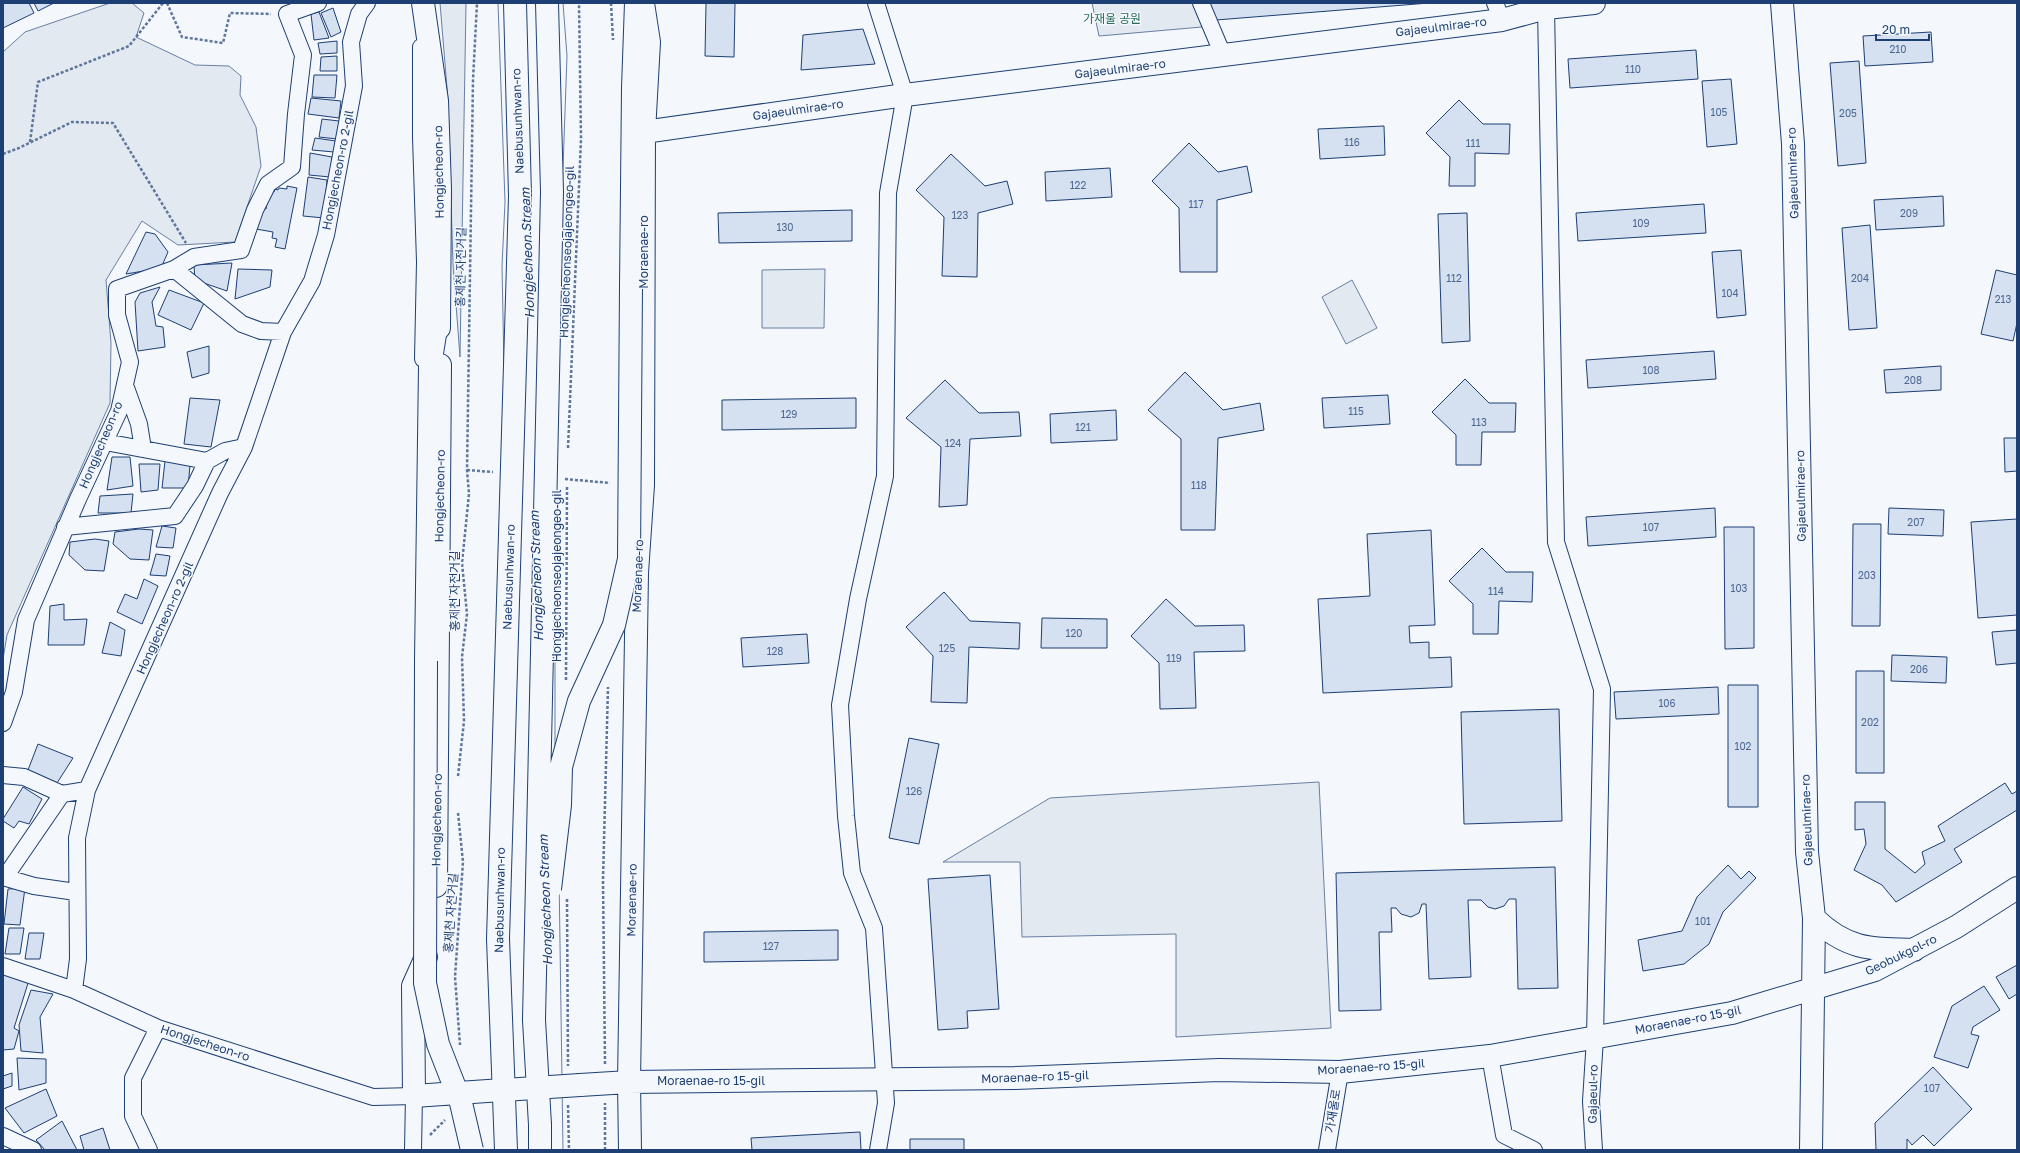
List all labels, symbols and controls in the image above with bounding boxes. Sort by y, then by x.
park label: 가재울 공원 [1083,11,1141,26]
street label: Gajaeulmirae-ro [1394,13,1487,40]
scale bar [1876,16,1929,42]
text: 20 m [1882,22,1910,37]
house number: 210 [1890,43,1906,55]
street label: Gajaeulmirae-ro [1073,55,1166,82]
house number: 110 [1625,63,1641,75]
street label: Naebusunhwan-ro [508,68,527,174]
street label: Gajaeulmirae-ro [751,96,844,123]
house number: 105 [1711,106,1728,118]
house number: 205 [1839,107,1857,119]
street label: Hongjecheon-ro 2-gil [319,108,357,231]
street label: Hongjecheon-ro [430,125,447,219]
street label: Gajaeulmirae-ro [1783,127,1802,219]
house number: 116 [1344,136,1360,148]
house number: 111 [1466,137,1480,149]
street label: Hongjecheonseojajeongeo-gil [556,165,577,338]
house number: 122 [1070,179,1086,191]
water label: Hongjecheon Stream [517,187,537,319]
house number: 117 [1189,198,1204,210]
house number: 209 [1900,207,1918,219]
house number: 123 [952,209,968,221]
street label: Moraenae-ro [636,215,651,289]
house number: 109 [1632,217,1650,229]
house number: 130 [777,221,793,233]
street label: 홍제천 자전거길 [452,227,469,307]
house number: 112 [1446,272,1462,284]
house number: 204 [1851,272,1869,284]
house number: 104 [1721,287,1739,299]
house number: 213 [1995,293,2011,305]
house number: 108 [1642,364,1660,376]
house number: 208 [1904,374,1922,386]
street label: Hongjecheon-ro [75,399,126,491]
house number: 115 [1348,405,1364,417]
house number: 129 [781,408,797,420]
house number: 113 [1471,416,1487,428]
house number: 121 [1075,421,1091,433]
house number: 124 [945,437,961,449]
street label: Hongjecheon-ro [431,449,448,543]
street label: Gajaeulmirae-ro [1792,450,1809,542]
house number: 118 [1191,479,1207,491]
street label: Hongjecheonseojajeongeo-gil [549,490,564,662]
water label: Hongjecheon Stream [526,510,546,642]
house number: 207 [1907,516,1925,528]
house number: 107 [1643,521,1659,533]
street label: Naebusunhwan-ro [499,524,518,630]
street label: Moraenae-ro [629,539,646,613]
street label: 홍제천 자전거길 [447,551,462,631]
street label: Hongjecheon-ro 2-gil [133,559,196,677]
house number: 203 [1858,569,1876,581]
house number: 103 [1731,582,1748,594]
house number: 114 [1488,585,1504,597]
house number: 120 [1066,627,1082,639]
house number: 125 [939,642,955,654]
house number: 128 [767,645,783,657]
house number: 119 [1166,652,1182,664]
house number: 206 [1910,663,1928,675]
house number: 106 [1658,697,1676,709]
house number: 202 [1861,716,1879,728]
house number: 102 [1735,740,1752,752]
street label: Hongjecheon-ro [428,773,445,867]
street label: Gajaeulmirae-ro [1797,774,1816,866]
house number: 126 [906,785,922,797]
water label: Hongjecheon Stream [535,834,555,966]
street label: Naebusunhwan-ro [491,847,508,953]
street label: Moraenae-ro [623,863,640,937]
street label: 홍제천 자전거길 [440,872,461,954]
house number: 101 [1695,915,1711,927]
street label: Geobukgol-ro [1862,931,1939,978]
house number: 127 [763,940,779,952]
street label: Moraenae-ro 15-gil [1633,1002,1743,1037]
street label: Hongjecheon-ro [159,1021,252,1064]
street label: Moraenae-ro 15-gil [1317,1055,1426,1078]
street label: Gajaeul-ro [1584,1064,1601,1124]
street label: Moraenae-ro 15-gil [981,1067,1089,1086]
street label: Moraenae-ro 15-gil [657,1073,765,1088]
house number: 107 [1924,1082,1940,1094]
street label: 가재울로 [1322,1088,1343,1134]

